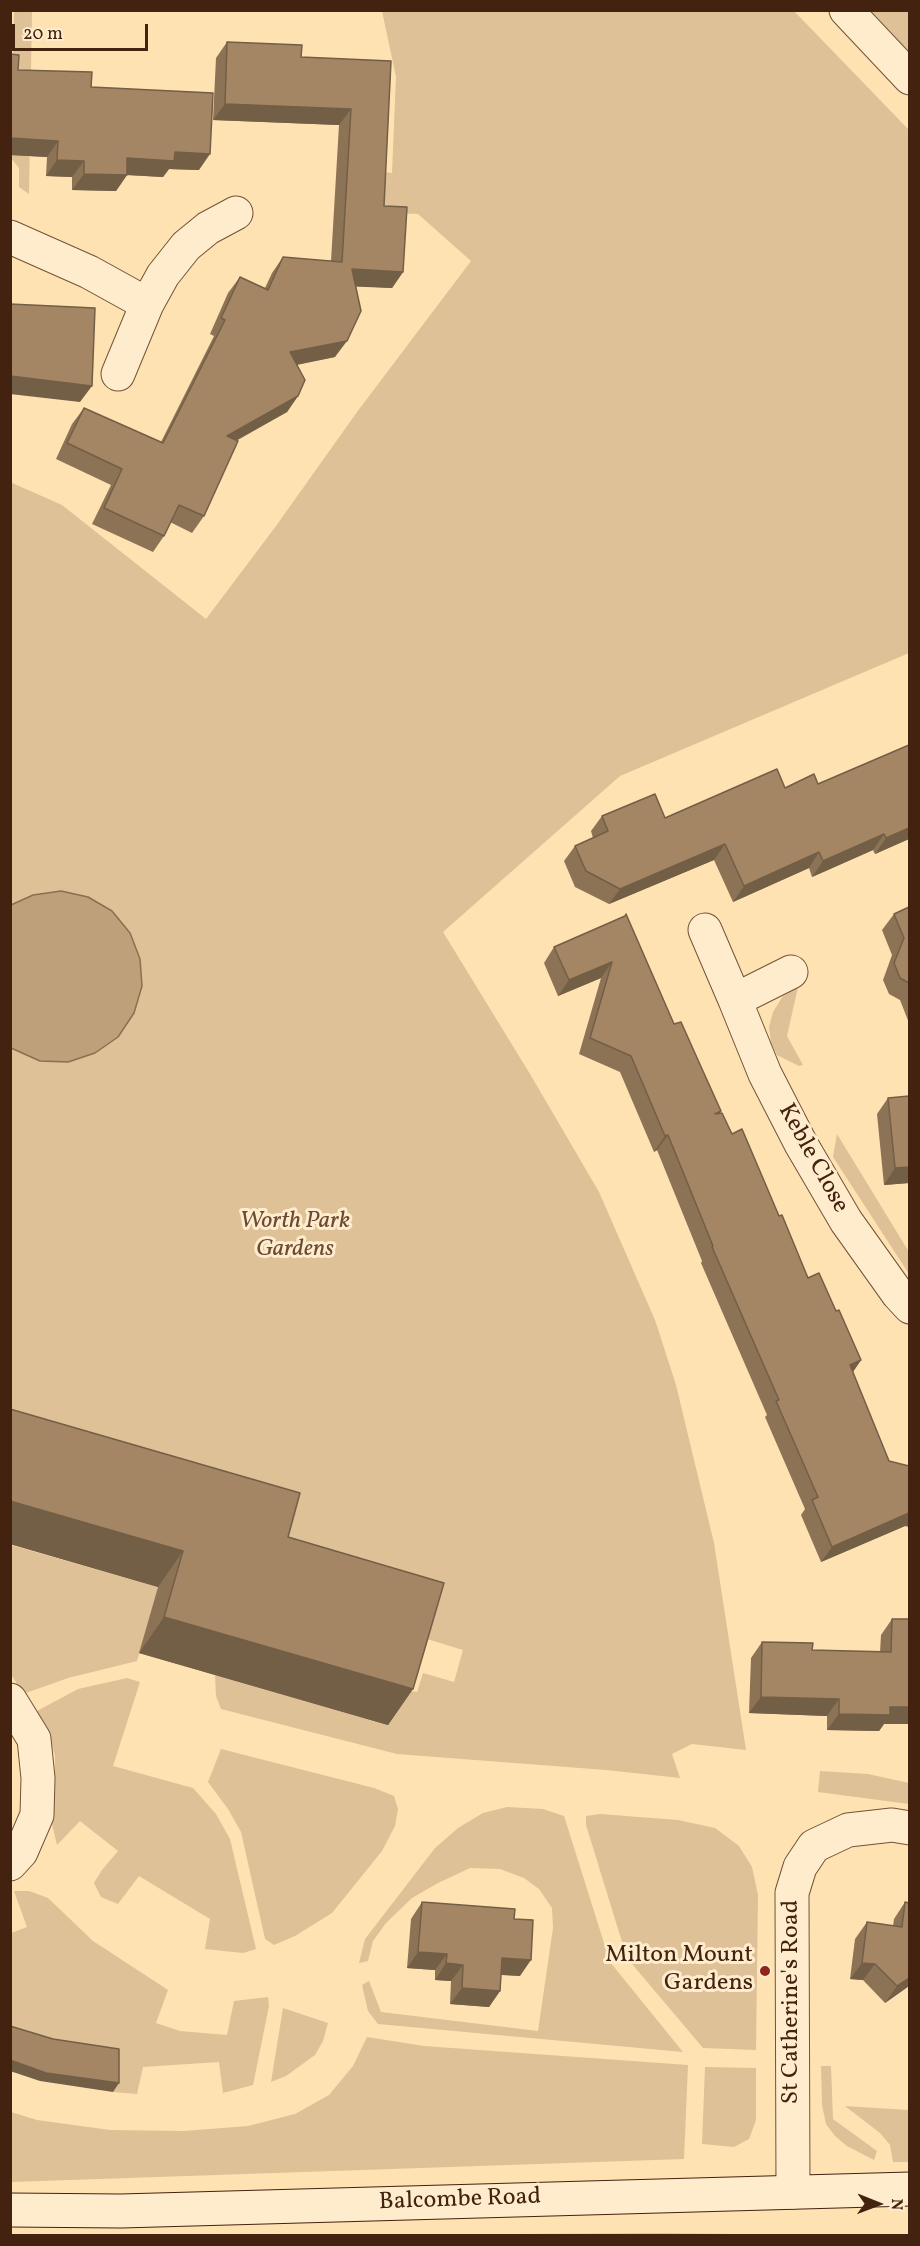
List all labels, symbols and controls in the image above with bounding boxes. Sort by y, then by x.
scale bar [15,12,152,50]
text: 20 m [23,22,63,47]
street label: Keble Close [770,1099,854,1219]
park label: Worth Park Gardens [240,1209,350,1265]
street label: St Catherine's Road [779,1900,807,2104]
place label: Milton Mount Gardens [605,1943,753,1999]
marker: Milton Mount Gardens [758,1964,772,1978]
north arrow [848,2174,908,2234]
street label: Balcombe Road [378,2184,542,2218]
text: N [885,2198,907,2210]

